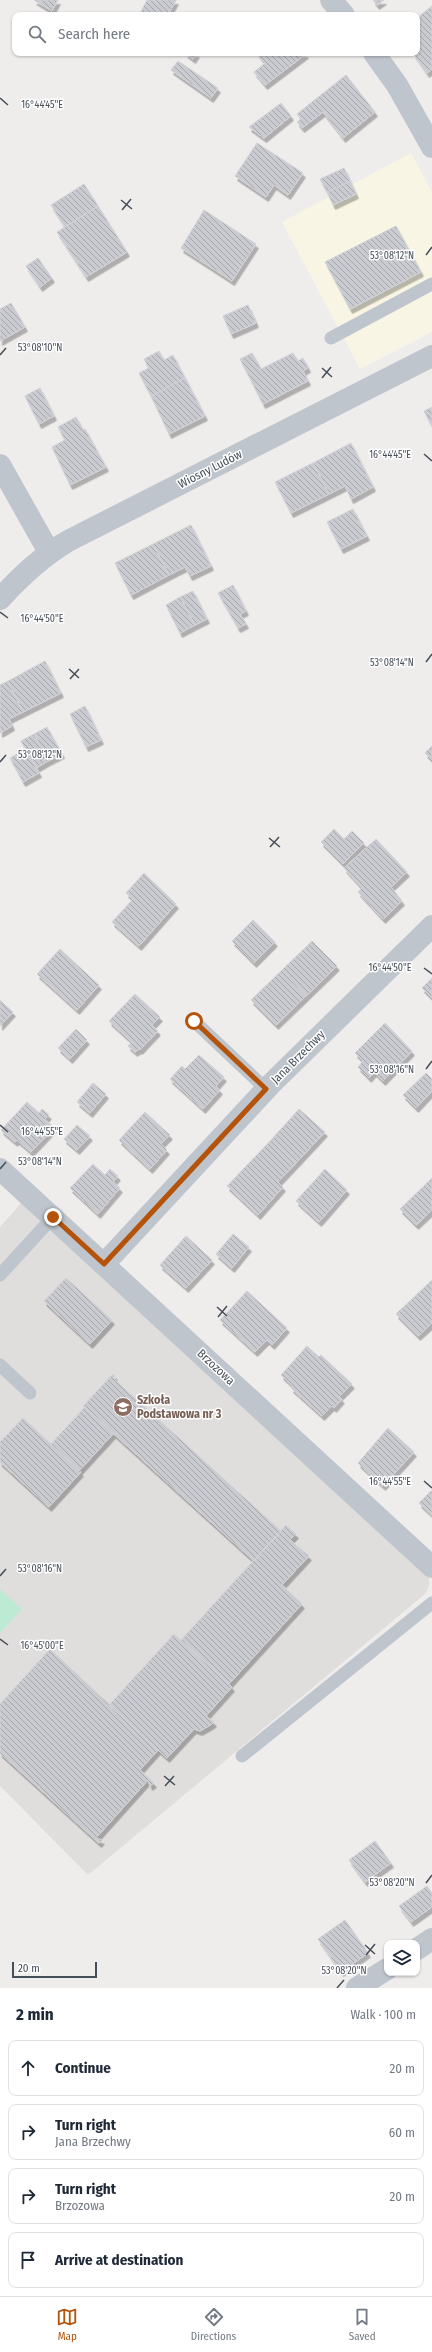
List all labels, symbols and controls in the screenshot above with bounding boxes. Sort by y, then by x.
search box [12,12,420,56]
icon: search [26,23,48,45]
text: Search here [58,25,130,43]
text: 16°44'45"E [21,99,63,111]
text: 53°08'12"N [370,250,414,262]
text: 53°08'10"N [18,342,62,354]
street label: Wiosny Ludów [176,447,244,491]
text: 16°44'45"E [369,449,411,461]
text: 16°44'50"E [21,613,64,625]
text: 53°08'14"N [370,657,414,669]
text: 53°08'12"N [18,749,62,761]
text: 16°44'50"E [369,962,412,974]
route start [185,1012,203,1030]
street label: Jana Brzechwy [268,1027,328,1087]
text: 53°08'16"N [370,1064,414,1076]
text: 16°44'55"E [21,1126,63,1138]
text: 53°08'14"N [18,1156,62,1168]
route end [44,1208,62,1226]
street label: Brzozowa [194,1346,238,1388]
place label: Szkoła Podstawowa nr 3 [137,1393,222,1421]
school or university icon: Szkoła Podstawowa nr 3 [112,1396,134,1418]
text: 16°44'55"E [369,1476,411,1488]
text: 53°08'16"N [18,1563,62,1575]
text: 16°45'00"E [20,1640,64,1652]
text: 53°08'20"N [369,1877,415,1889]
map controls [384,1940,420,1976]
button: layers [384,1940,420,1976]
scale bar [12,1960,97,1979]
text: 20 m [18,1962,40,1975]
text: 53°08'20"N [321,1965,367,1977]
text: 2 min [16,2004,54,2025]
text: Walk · 100 m [350,2007,416,2022]
icon: ahead [17,2057,39,2079]
text: Continue [55,2059,111,2077]
text: 20 m [389,2061,415,2076]
text: Turn right [55,2116,116,2134]
icon: right [17,2121,39,2143]
text: 60 m [389,2125,415,2140]
text: Jana Brzechwy [55,2134,131,2149]
text: Turn right [55,2180,116,2198]
icon: right [17,2185,39,2207]
text: 20 m [389,2189,415,2204]
text: Brzozowa [55,2198,105,2213]
icon: arrive [17,2249,39,2271]
text: Arrive at destination [55,2251,183,2269]
tab: Map [56,2306,78,2343]
tab: Directions [191,2306,236,2343]
tab: Saved [349,2306,376,2343]

